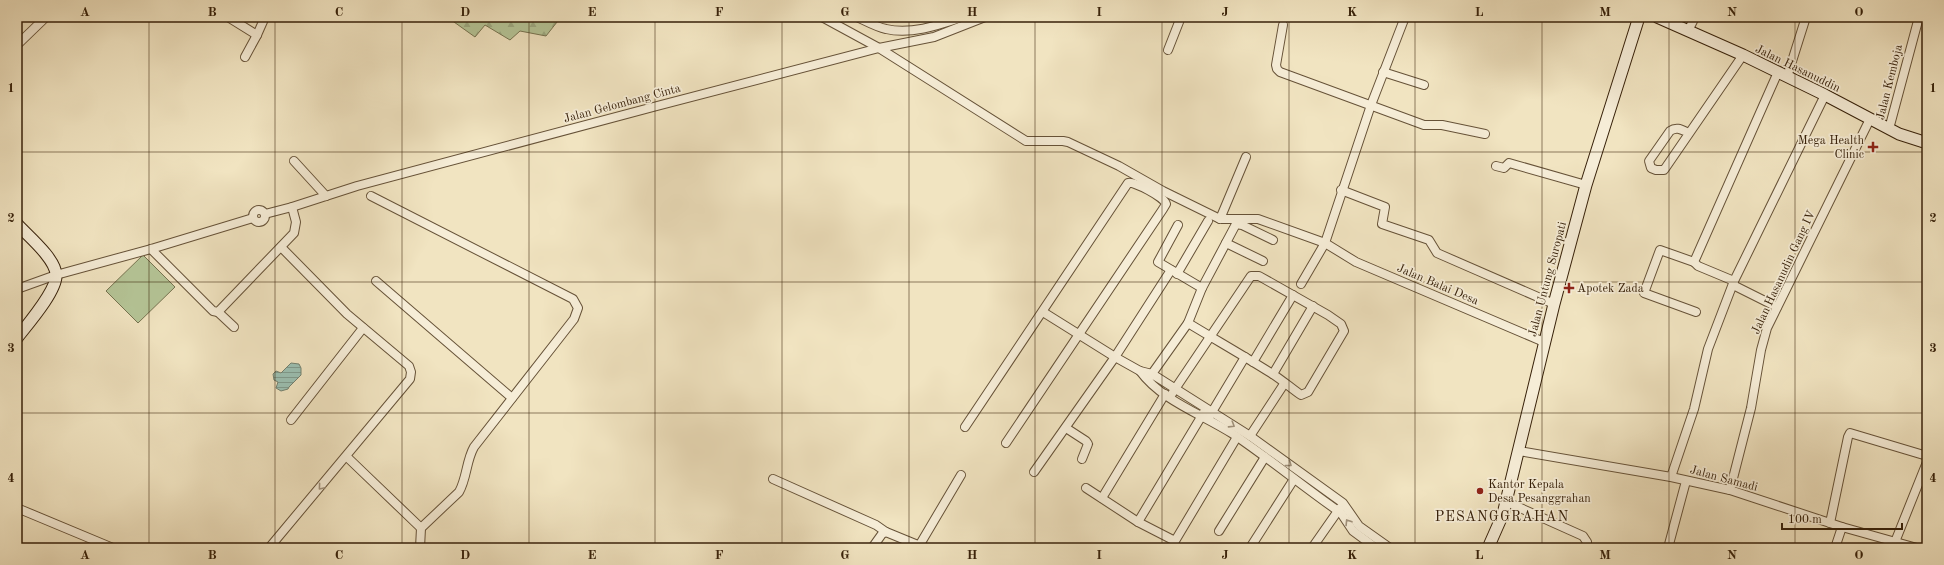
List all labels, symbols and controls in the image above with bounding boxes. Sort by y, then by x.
text: A [80,6,90,19]
text: B [207,6,217,19]
text: C [335,6,343,19]
text: D [460,6,470,19]
text: E [588,6,597,19]
text: F [715,6,724,19]
text: G [840,6,850,19]
text: H [967,6,978,19]
text: I [1096,6,1102,19]
text: J [1221,6,1229,19]
text: K [1347,6,1357,19]
text: L [1475,6,1484,19]
text: M [1599,6,1611,19]
text: N [1727,6,1737,19]
text: O [1854,6,1864,19]
street label: Jalan Hasanuddin [1753,43,1842,95]
street label: Jalan Kemboja [1875,43,1905,121]
text: 1 [7,82,15,95]
text: 1 [1929,82,1937,95]
street label: Jalan Gelombang Cinta [562,83,682,125]
place label: Mega Health Clinic [1798,135,1864,161]
marker: Mega Health Clinic [1867,141,1879,153]
street label: Jalan Hasanudin Gang IV [1750,209,1818,336]
text: 2 [7,212,15,225]
text: 2 [1929,212,1937,225]
street label: Jalan Untung Suropati [1527,220,1569,338]
street label: Jalan Balai Desa [1395,262,1480,308]
marker: Apotek Zada [1564,283,1574,293]
place label: Apotek Zada [1577,283,1644,295]
text: 3 [7,342,15,355]
text: 3 [1929,342,1937,355]
one-way arrow [1228,420,1235,427]
one-way arrow [1285,459,1292,466]
street label: Jalan Samadi [1689,464,1759,494]
text: 4 [7,472,15,485]
text: 4 [1929,472,1937,485]
place label: Kantor Kepala Desa Pesanggrahan [1488,479,1591,505]
one-way arrow [319,482,326,489]
marker: Kantor Kepala Desa Pesanggrahan [1475,486,1485,496]
scale bar [1782,505,1902,531]
district label: PESANGGRAHAN [1435,510,1569,524]
text: 100 m [1788,514,1822,526]
one-way arrow [1345,519,1352,526]
text: A [80,549,90,562]
text: B [207,549,217,562]
text: C [335,549,343,562]
text: D [460,549,470,562]
text: E [588,549,597,562]
text: F [715,549,724,562]
text: G [840,549,850,562]
text: H [967,549,978,562]
text: I [1096,549,1102,562]
text: J [1221,549,1229,562]
text: K [1347,549,1357,562]
text: L [1475,549,1484,562]
text: M [1599,549,1611,562]
text: N [1727,549,1737,562]
text: O [1854,549,1864,562]

